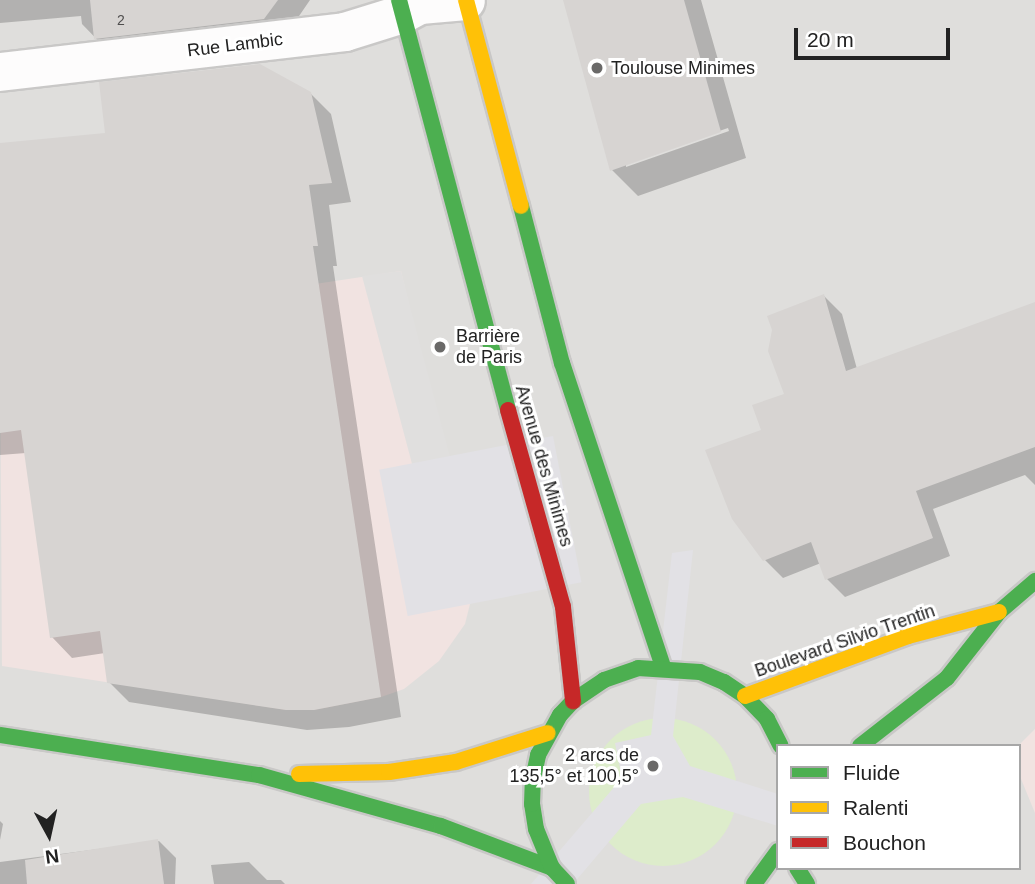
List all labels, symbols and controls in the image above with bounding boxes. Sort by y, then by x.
house number: 2 [117,12,125,28]
scale bar [797,14,953,58]
street label: Rue Lambic [186,28,284,62]
text: 20 m [807,28,854,51]
place label: Toulouse Minimes [611,57,755,79]
marker: Toulouse Minimes [589,60,605,76]
place label: Barrière de Paris [456,326,522,368]
marker: Barrière de Paris [430,337,450,357]
street label: Avenue des Minimes [511,383,577,549]
street label: Boulevard Silvio Trentin [752,600,938,682]
legend [776,744,1021,870]
place label: 2 arcs de 135,5° et 100,5° [510,745,639,788]
marker: 2 arcs de 135,5° et 100,5° [645,758,661,774]
text: Fluide [843,761,900,784]
text: Ralenti [843,796,908,819]
north arrow [14,800,84,870]
text: Bouchon [843,831,926,854]
text: N [44,845,60,868]

